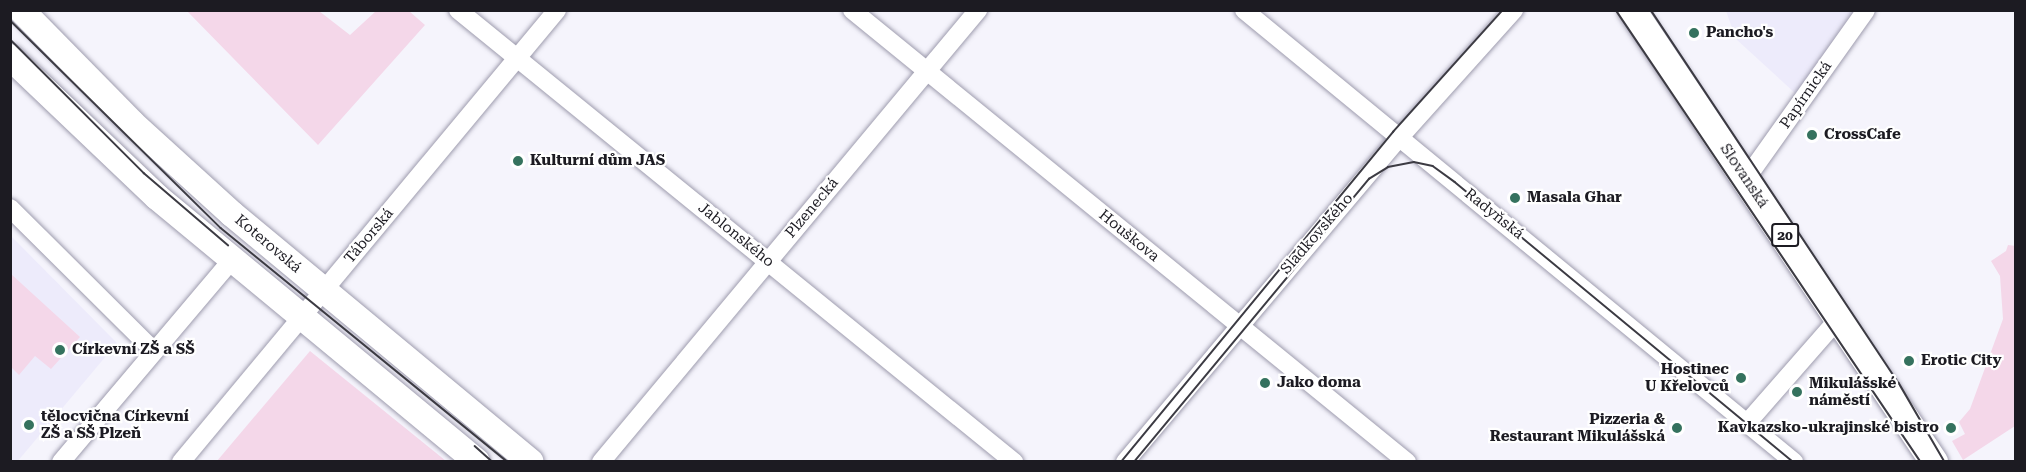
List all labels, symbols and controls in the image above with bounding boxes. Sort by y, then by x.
place label: Pancho's [1706,24,1773,42]
marker: Pancho's [1687,26,1701,40]
street label: Papírnická [1776,58,1836,132]
place label: CrossCafe [1824,126,1901,144]
marker: CrossCafe [1805,128,1819,142]
street label: Slovanská [1716,141,1772,211]
place label: Kulturní dům JAS [530,152,665,170]
marker: Kulturní dům JAS [511,154,525,168]
street label: Plzenecká [782,174,842,242]
street label: Radyňská [1461,185,1527,243]
place label: Masala Ghar [1527,189,1622,207]
street label: Sladkovského [1277,190,1357,278]
marker: Masala Ghar [1508,191,1522,205]
street label: Jablonského [694,199,778,271]
street label: Táborská [341,205,397,267]
street label: Houškova [1095,206,1163,266]
street label: Koterovská [231,211,305,277]
road number: 20 [1770,224,1800,246]
place label: Církevní ZŠ a SŠ [72,341,195,359]
marker: Církevní ZŠ a SŠ [53,343,67,357]
place label: Erotic City [1921,352,2002,370]
marker: Erotic City [1902,354,1916,368]
place label: Hostinec U Křelovců [1645,360,1729,395]
marker: Hostinec U Křelovců [1734,371,1748,385]
place label: Jako doma [1277,374,1361,392]
place label: Mikulášské náměstí [1809,374,1896,409]
marker: Jako doma [1258,376,1272,390]
marker: Mikulášské náměstí [1790,385,1804,399]
place label: tělocvična Církevní ZŠ a SŠ Plzeň [41,407,189,442]
place label: Pizzeria & Restaurant Mikulášská [1490,410,1665,445]
marker: tělocvična Církevní ZŠ a SŠ Plzeň [22,418,36,432]
place label: Kavkazsko-ukrajinské bistro [1718,419,1939,437]
marker: Pizzeria & Restaurant Mikulášská [1670,421,1684,435]
marker: Kavkazsko-ukrajinské bistro [1944,421,1958,435]

